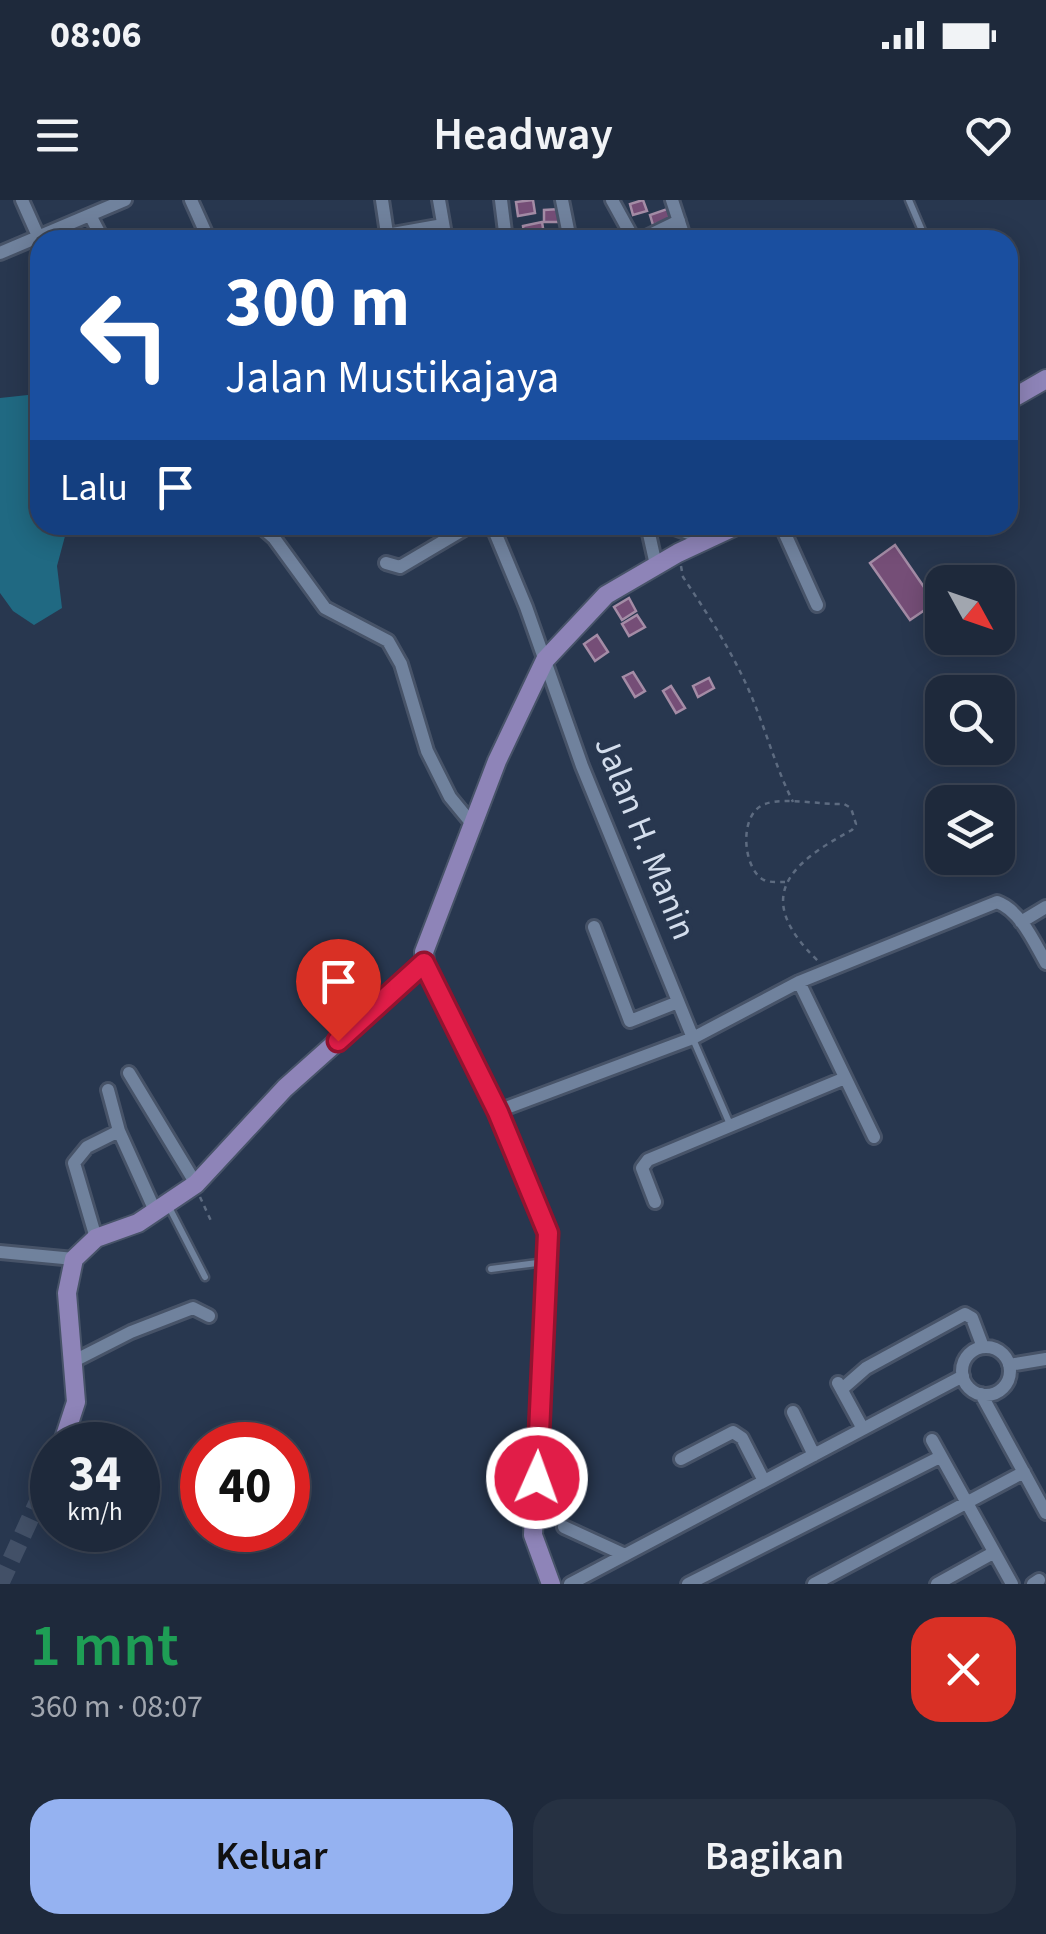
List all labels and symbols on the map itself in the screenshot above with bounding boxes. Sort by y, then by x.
north arrow [925,565,1015,655]
street label: Jalan H. Manin [581,729,709,947]
pin [296,939,381,1042]
speed limit sign: 40 [180,1422,310,1552]
position arrow [485,1426,589,1530]

